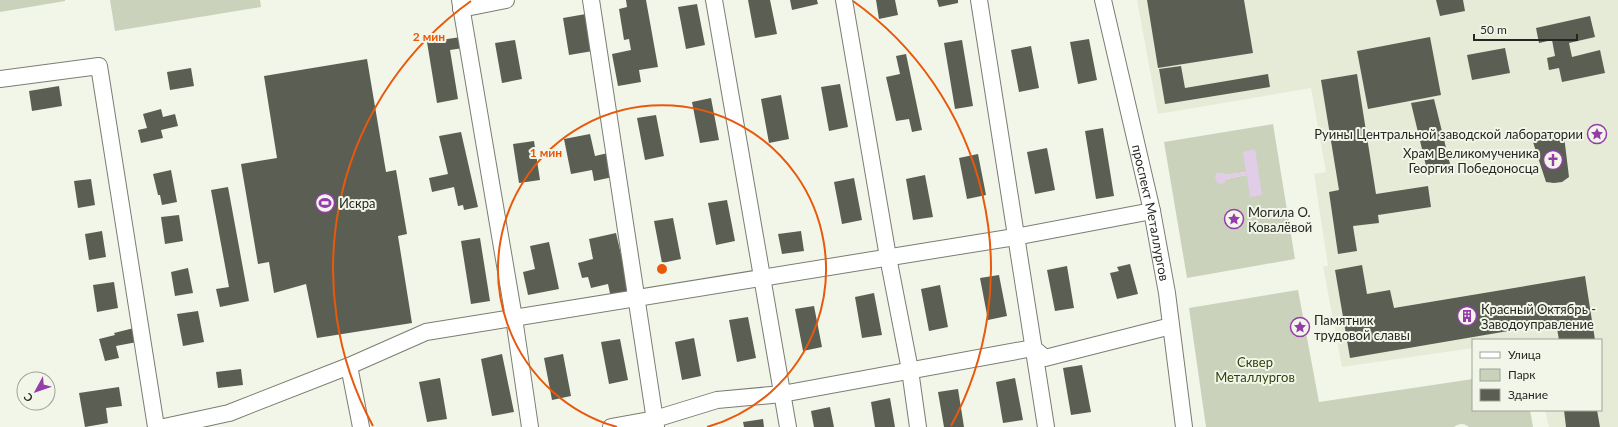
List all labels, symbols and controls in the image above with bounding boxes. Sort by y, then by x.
scale bar [1474,16,1577,42]
text: 50 m [1480,22,1507,37]
text: 2 мин [413,29,445,44]
place icon: Руины Центральной заводской лаборатории [1586,123,1608,145]
place label: Руины Центральной заводской лаборатории [1314,126,1583,142]
street label: проспект Металлургов [1129,143,1173,282]
text: 1 мин [530,145,562,160]
place label: Храм Великомученика Георгия Победоносца [1403,145,1539,176]
church icon: Храм Великомученика Георгия Победоносца [1542,149,1564,171]
sports icon: Искра [314,192,336,214]
place label: Искра [339,195,375,211]
place label: Могила О. Ковалёвой [1248,204,1312,235]
place icon: Могила О. Ковалёвой [1223,208,1245,230]
centre of rings [655,262,669,276]
place label: Красный Октябрь - Заводоуправление [1481,301,1596,332]
building icon: Красный Октябрь - Заводоуправление [1456,305,1478,327]
place label: Памятник трудовой славы [1314,312,1410,343]
place icon: Памятник трудовой славы [1289,316,1311,338]
legend [1472,339,1602,411]
text: Улица [1508,347,1541,362]
park label: Сквер Металлургов [1215,354,1295,385]
text: Парк [1508,367,1536,382]
north arrow [16,371,56,411]
text: Здание [1508,387,1548,402]
text: С [20,390,35,405]

